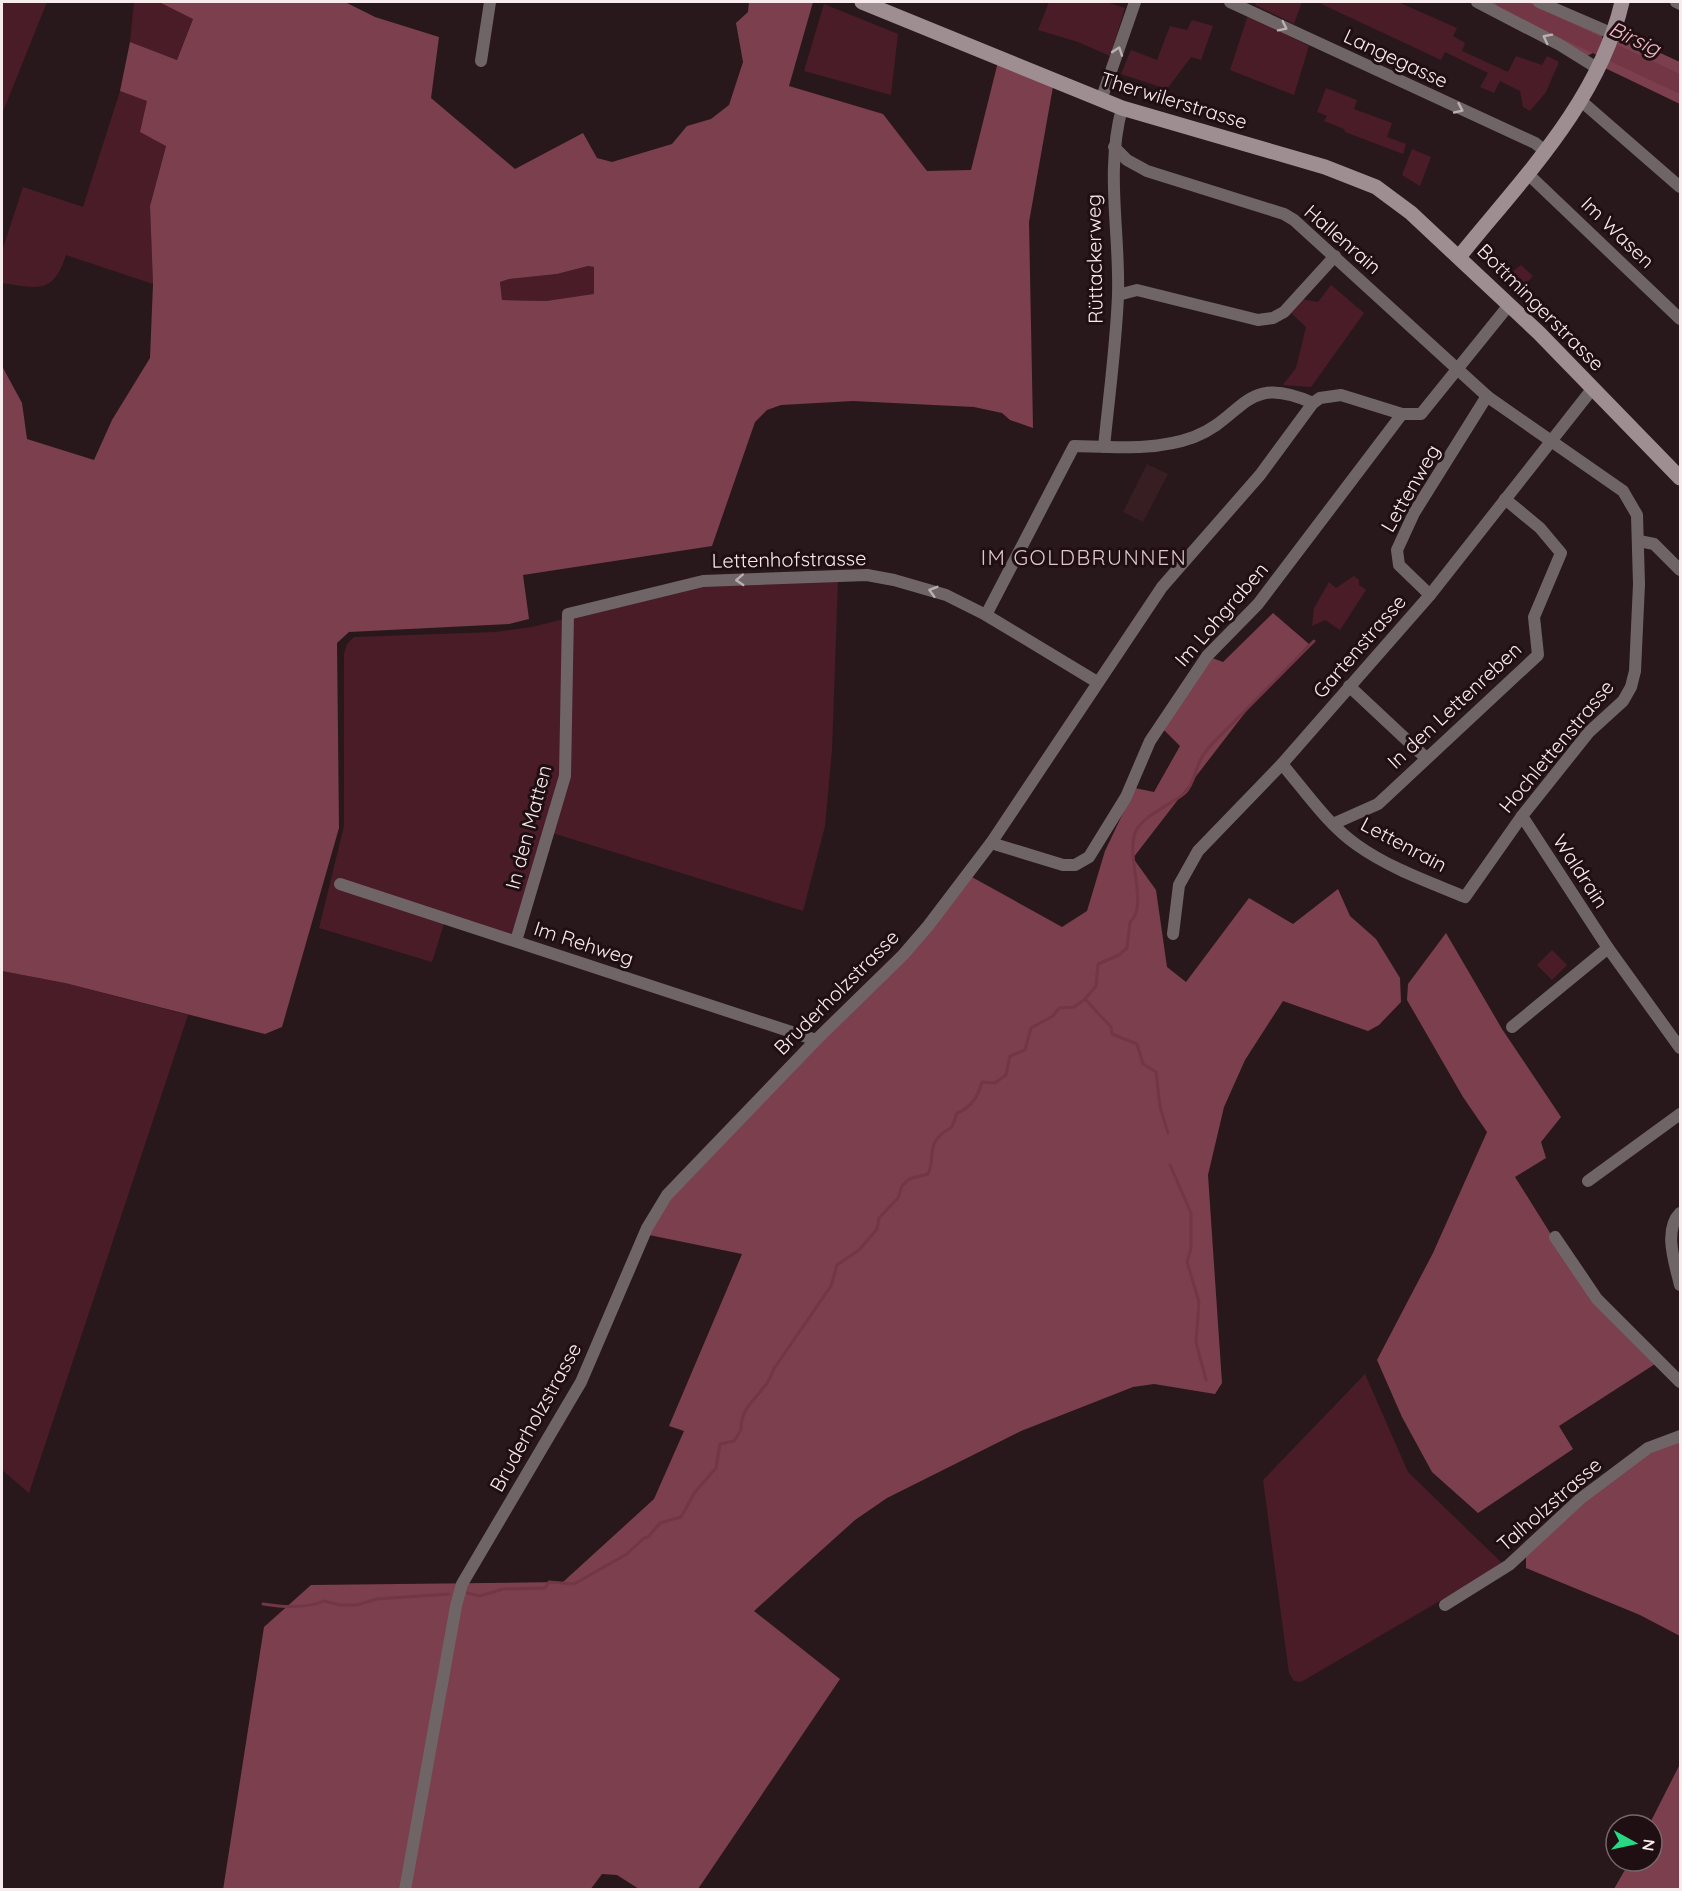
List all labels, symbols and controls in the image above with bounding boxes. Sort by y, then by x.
water label: Birsig [1605,15,1667,62]
one-way arrow [1276,20,1287,32]
street label: Langegasse [1340,23,1452,93]
one-way arrow [1543,34,1553,45]
one-way arrow [1111,46,1123,57]
street label: Therwilerstrasse [1098,66,1250,134]
one-way arrow [1453,102,1464,114]
street label: Im Wasen [1576,191,1660,273]
street label: Rüttackerweg [1080,194,1108,324]
street label: Hallenrain [1299,199,1387,279]
street label: Bottmingerstrasse [1472,238,1610,376]
street label: Lettenweg [1375,440,1445,536]
district label: IM GOLDBRUNNEN [981,544,1187,570]
street label: Lettenhofstrasse [711,545,867,573]
street label: Im Lohgraben [1169,557,1273,671]
one-way arrow [736,573,745,586]
one-way arrow [928,586,939,598]
street label: Gartenstrasse [1307,589,1411,703]
street label: In den Lettenreben [1382,636,1526,774]
street label: Hochlettenstrasse [1493,674,1619,818]
street label: In den Matten [499,762,557,892]
street label: Lettenrain [1357,811,1451,877]
street label: Waldrain [1548,829,1614,913]
street label: Im Rehweg [531,915,637,971]
street label: Bruderholzstrasse [768,924,904,1060]
street label: Bruderholzstrasse [484,1338,586,1496]
street label: Talholzstrasse [1492,1452,1606,1556]
north arrow [1604,1813,1664,1873]
text: N [1638,1838,1660,1852]

